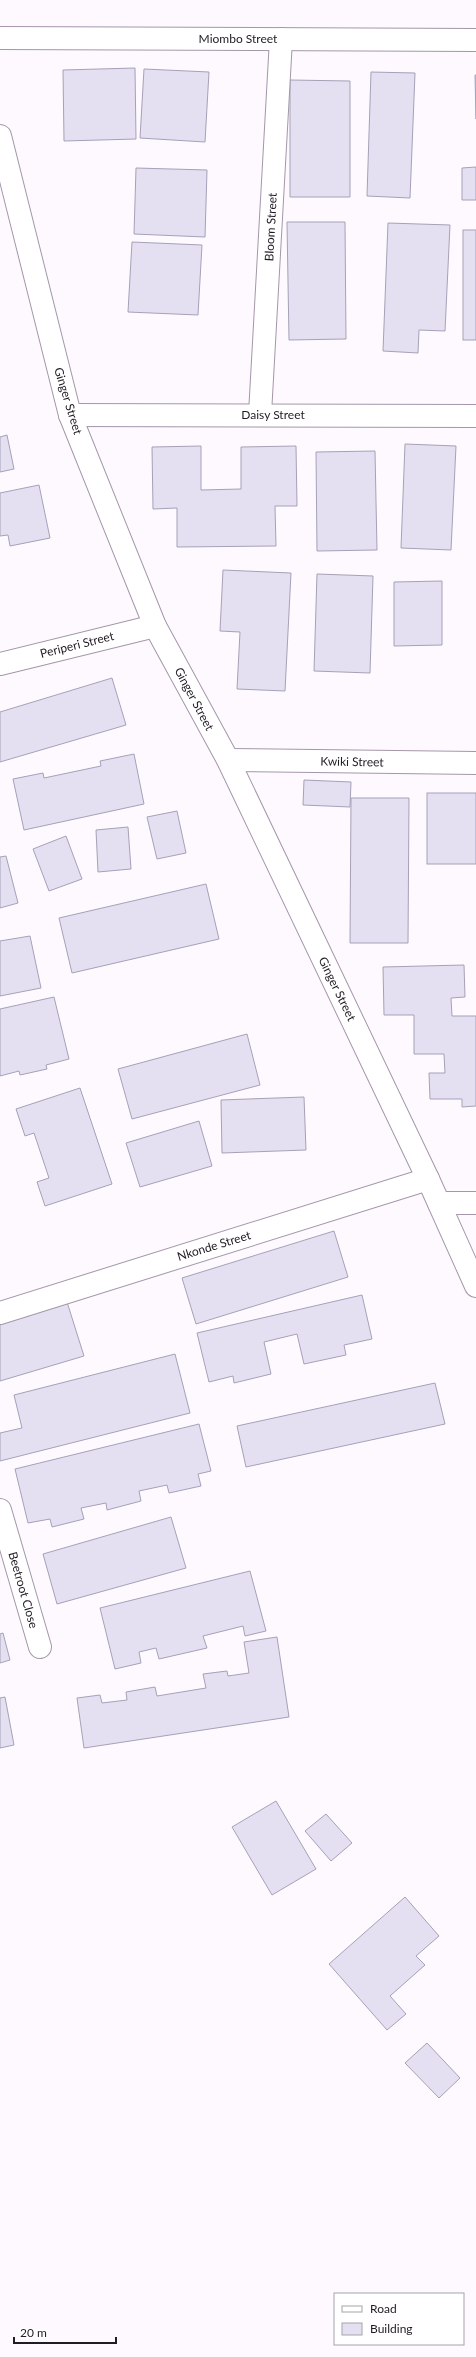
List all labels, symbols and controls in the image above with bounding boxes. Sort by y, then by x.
street label: Miombo Street [199,31,278,46]
street label: Bloom Street [261,192,280,262]
street label: Ginger Street [51,365,86,437]
street label: Daisy Street [241,407,305,422]
street label: Periperi Street [38,628,116,661]
street label: Ginger Street [171,665,218,734]
street label: Kwiki Street [320,753,385,770]
street label: Ginger Street [315,954,360,1024]
street label: Nkonde Street [175,1227,253,1264]
street label: Beetroot Close [5,1550,42,1630]
legend [334,2293,464,2345]
text: Road [370,2301,397,2316]
scale bar [14,2319,116,2345]
text: Building [370,2321,413,2336]
text: 20 m [20,2325,47,2340]

